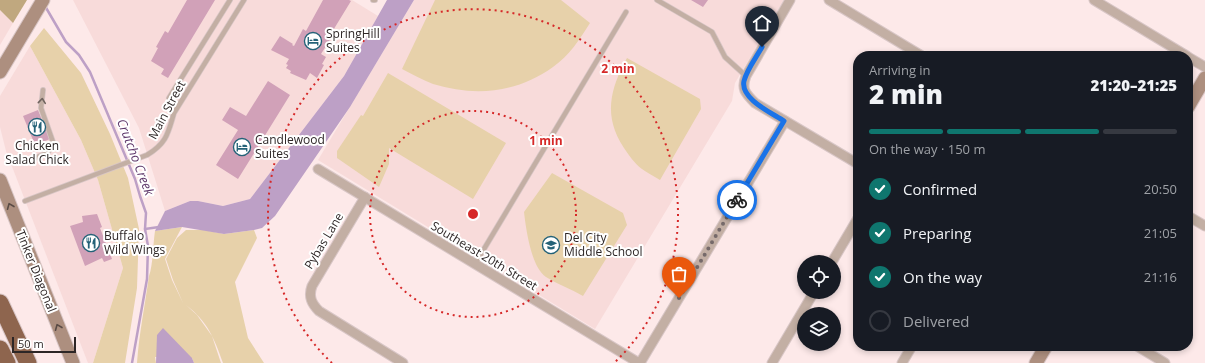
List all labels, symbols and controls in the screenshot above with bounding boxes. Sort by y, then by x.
pin [745,6,779,47]
icon: home [751,12,773,34]
place label: SpringHill Suites [326,25,380,56]
hotel icon: SpringHill Suites [303,31,323,51]
text: 2 min [601,60,635,77]
text: Arriving in [869,61,931,79]
text: 21:20–21:25 [1091,75,1177,95]
text: 2 min [869,76,943,112]
street label: Main Street [144,77,189,142]
one-way arrow [37,97,46,104]
water label: Crutcho Creek [113,116,159,198]
restaurant icon: Chicken Salad Chick [27,117,47,137]
place label: Candlewood Suites [255,131,325,162]
text: 1 min [529,132,563,149]
place label: Chicken Salad Chick [5,137,69,168]
hotel icon: Candlewood Suites [232,137,252,157]
text: On the way · 150 m [869,140,985,158]
icon: check [869,178,891,200]
text: Confirmed [903,179,977,199]
courier [717,180,757,220]
text: 20:50 [1144,180,1177,198]
icon: bike [726,189,748,211]
one-way arrow [7,202,15,209]
centre of rings [466,207,480,221]
street label: Pybas Lane [300,209,347,272]
street label: Southeast 20th Street [428,217,541,294]
icon: check [869,222,891,244]
text: Preparing [903,223,971,243]
text: 21:05 [1144,224,1177,242]
street label: Tinker Diagonal [12,227,61,314]
place label: Buffalo Wild Wings [104,227,166,258]
place label: Del City Middle School [564,229,643,260]
restaurant icon: Buffalo Wild Wings [81,233,101,253]
school or university icon: Del City Middle School [541,235,561,255]
map controls [797,255,841,351]
button: locate [797,255,841,299]
pin [662,257,696,298]
icon: bag [668,263,690,285]
icon: check [869,266,891,288]
text: On the way [903,267,982,287]
text: 21:16 [1144,268,1177,286]
button: layers [797,307,841,351]
text: Delivered [903,311,970,331]
one-way arrow [55,323,63,330]
scale bar [12,335,76,354]
text: 50 m [18,336,44,351]

